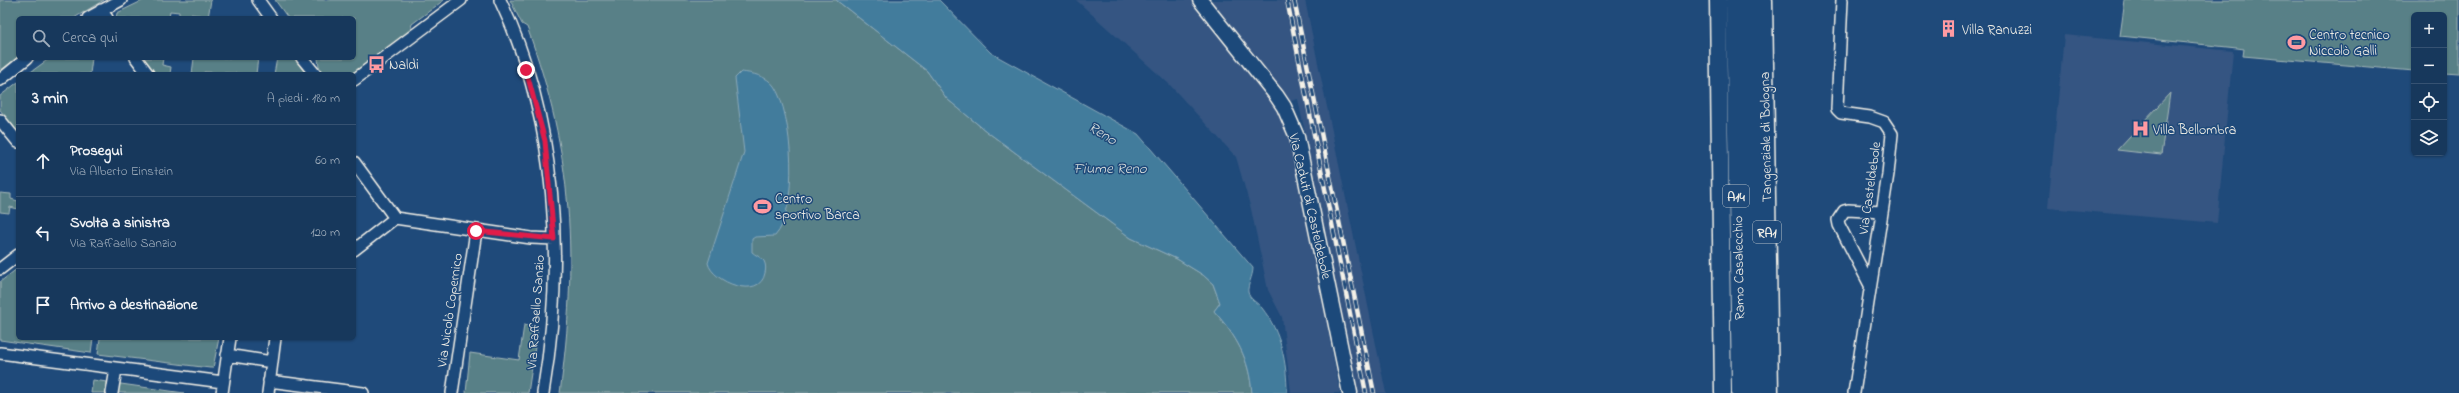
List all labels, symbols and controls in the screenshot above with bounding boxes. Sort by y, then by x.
map controls [2411,12,2447,156]
button: + [2411,12,2447,48]
search box [16,16,356,60]
building icon: Villa Ranuzzi [1939,19,1959,39]
place label: Villa Ranuzzi [1961,20,2032,41]
place label: Centro tecnico Niccolò Galli [2309,25,2390,62]
icon: search [30,27,52,49]
text: Cerca qui [62,27,118,49]
sports icon: Centro tecnico Niccolò Galli [2286,32,2306,52]
button: − [2411,48,2447,84]
bus stop icon: Naldi [366,54,386,74]
place label: Naldi [389,55,419,76]
route end [517,61,535,79]
street label: Tangenziale di Bologna [1755,71,1779,202]
button: locate [2411,84,2447,120]
text: 3 min [32,86,68,111]
text: A piedi · 180 m [267,89,340,108]
water label: Reno [1084,117,1122,152]
hospital icon: Villa Bellombra [2130,119,2150,139]
place label: Villa Bellombra [2152,120,2236,141]
button: layers [2411,120,2447,156]
street label: Via Caduti di Casteldebole [1282,130,1337,282]
text: Prosegui [70,140,123,162]
street label: Via Casteldebole [1853,140,1887,237]
icon: ahead [32,150,54,172]
text: 60 m [315,151,340,170]
water label: Fiume Reno [1073,158,1148,180]
text: Via Alberto Einstein [70,162,173,181]
road number: A14 [1723,185,1749,207]
place label: Centro sportivo Barca [775,189,860,226]
sports icon: Centro sportivo Barca [752,196,772,216]
text: Svolta a sinistra [70,212,170,234]
street label: Ramo Casalecchio [1728,216,1751,320]
road number: RA1 [1753,221,1781,243]
icon: left [32,222,54,244]
route start [467,222,485,240]
text: 120 m [310,223,340,242]
text: Via Raffaello Sanzio [70,234,176,253]
street label: Via Nicolò Copernico [432,252,469,370]
street label: Via Raffaello Sanzio [522,254,551,371]
icon: arrive [32,294,54,316]
text: Arrivo a destinazione [70,294,197,316]

